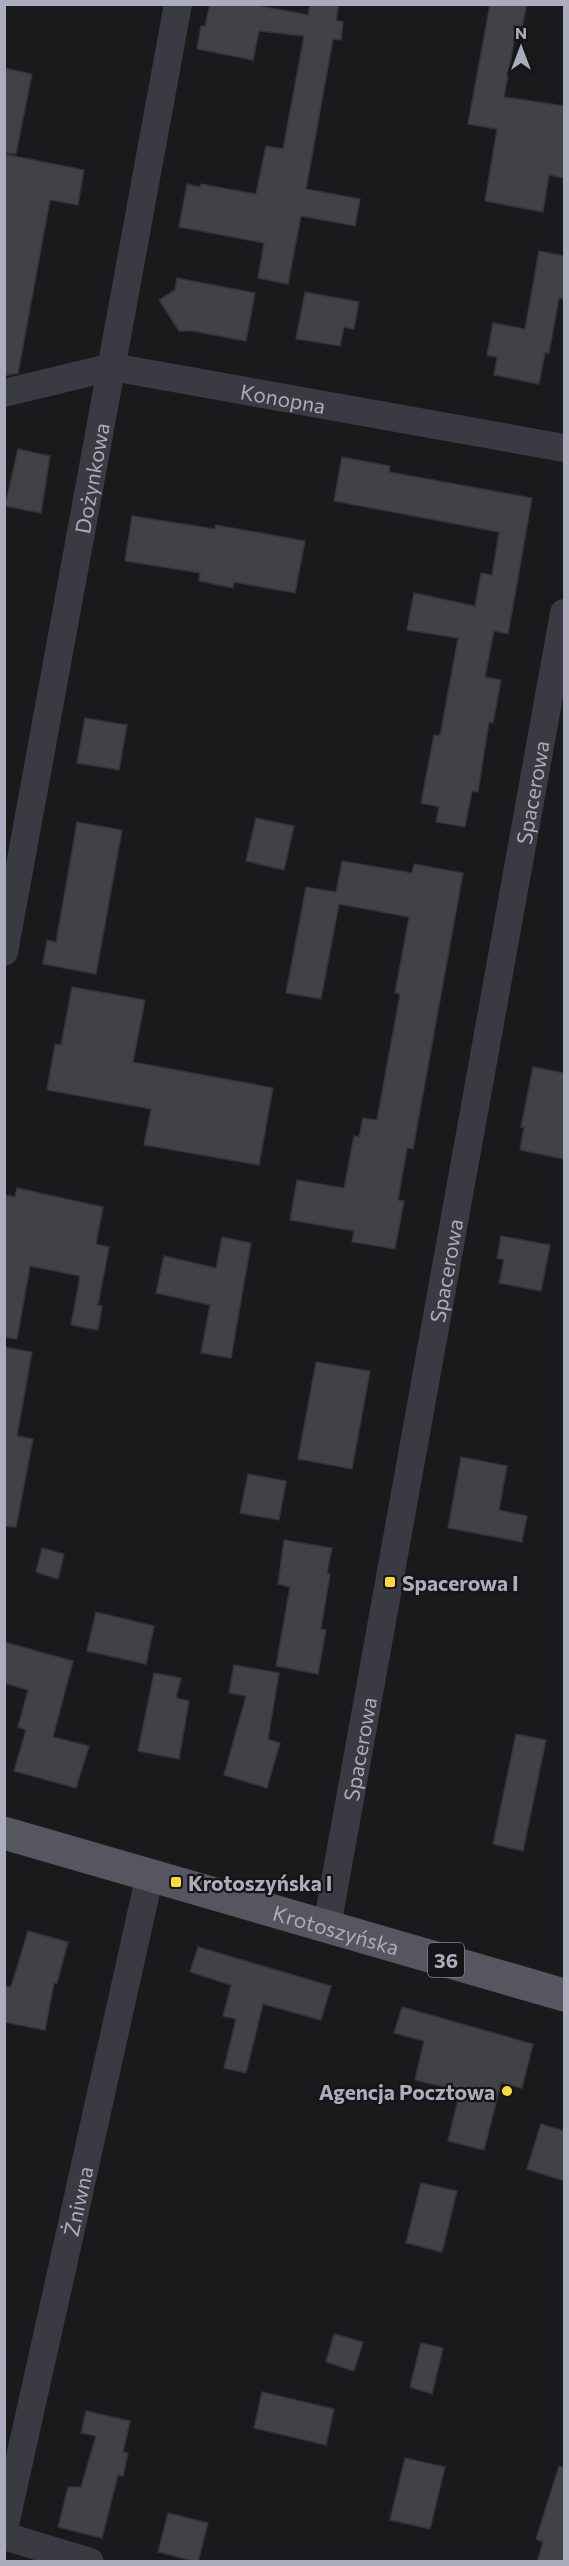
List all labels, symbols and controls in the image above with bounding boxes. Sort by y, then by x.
north arrow [491,18,551,78]
text: N [515,23,527,42]
street label: Konopna [239,378,328,418]
street label: Dożynkowa [69,421,113,535]
street label: Spacerowa [510,738,553,846]
street label: Spacerowa [424,1217,467,1324]
place label: Spacerowa I [402,1570,519,1595]
marker: Spacerowa I [383,1575,397,1589]
street label: Spacerowa [337,1695,381,1803]
place label: Krotoszyńska I [188,1870,332,1895]
marker: Krotoszyńska I [169,1875,183,1889]
street label: Krotoszyńska [270,1899,402,1959]
road number: 36 [428,1943,464,1977]
place label: Agencja Pocztowa [319,2079,495,2104]
marker: Agencja Pocztowa [500,2084,514,2098]
street label: Żniwna [57,2163,97,2239]

